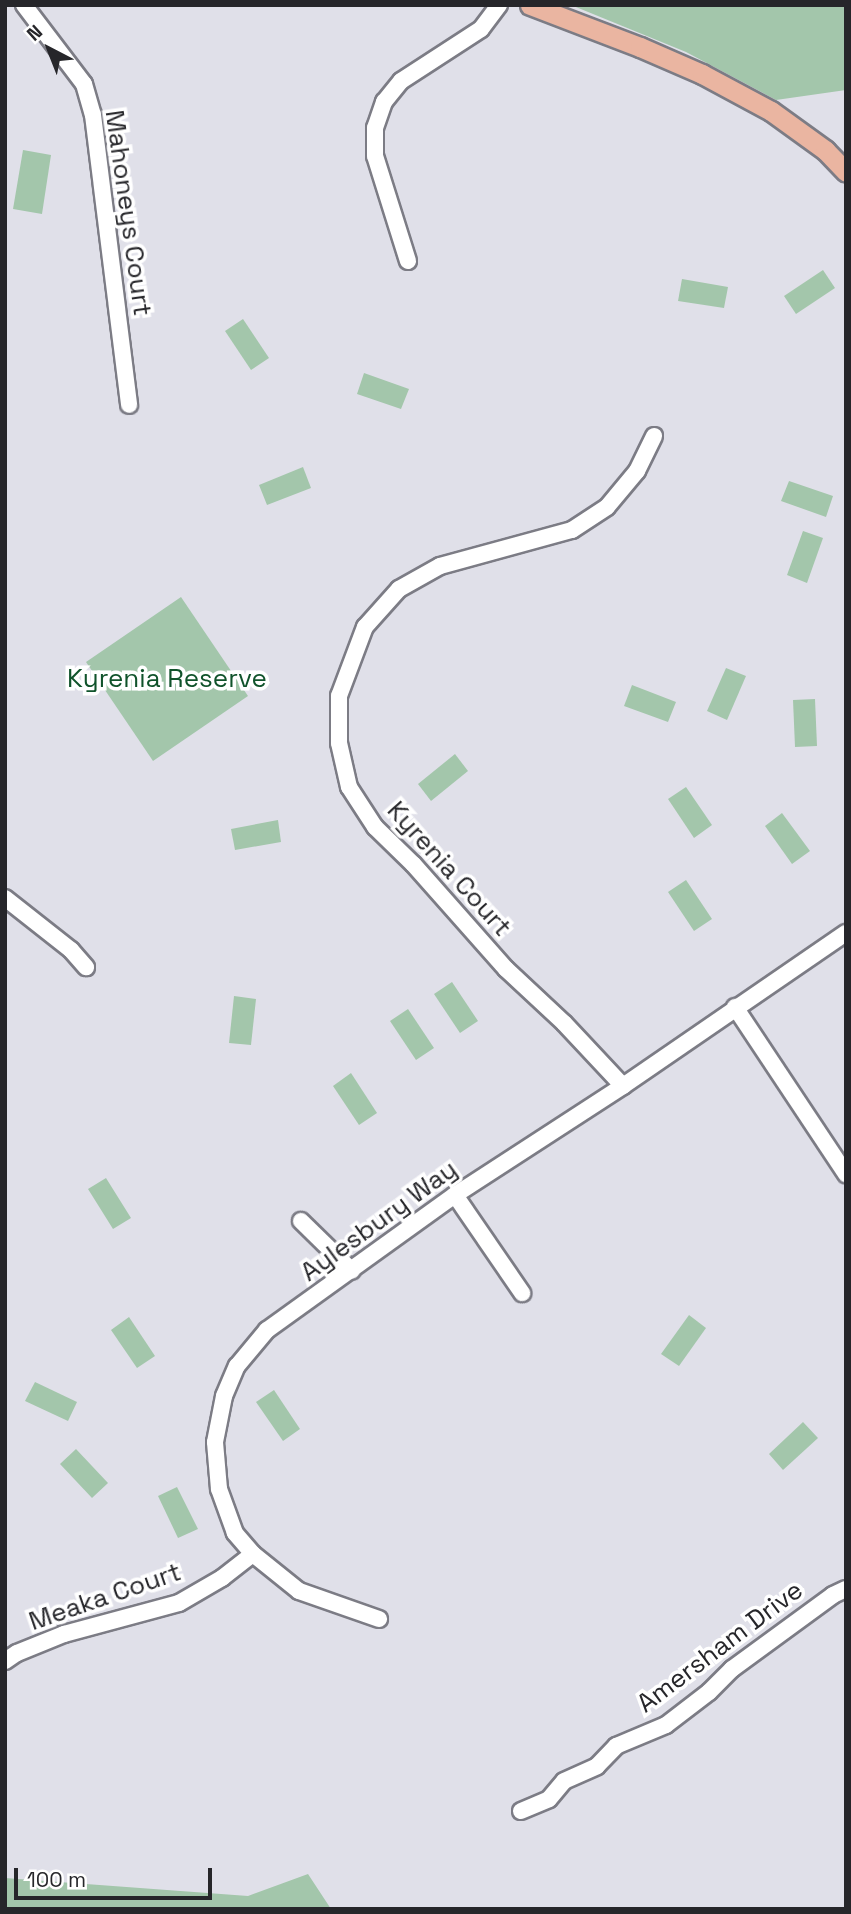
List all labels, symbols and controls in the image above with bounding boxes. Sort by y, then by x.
north arrow [14,14,84,84]
text: N [22,19,48,47]
street label: Mahoneys Court [98,108,158,318]
park label: Kyrenia Reserve [67,663,267,695]
street label: Kyrenia Court [380,795,518,943]
street label: Aylesbury Way [295,1154,463,1288]
street label: Meaka Court [25,1556,185,1638]
street label: Amersham Drive [631,1574,809,1720]
scale bar [18,1854,215,1898]
text: 100 m [27,1866,86,1893]

